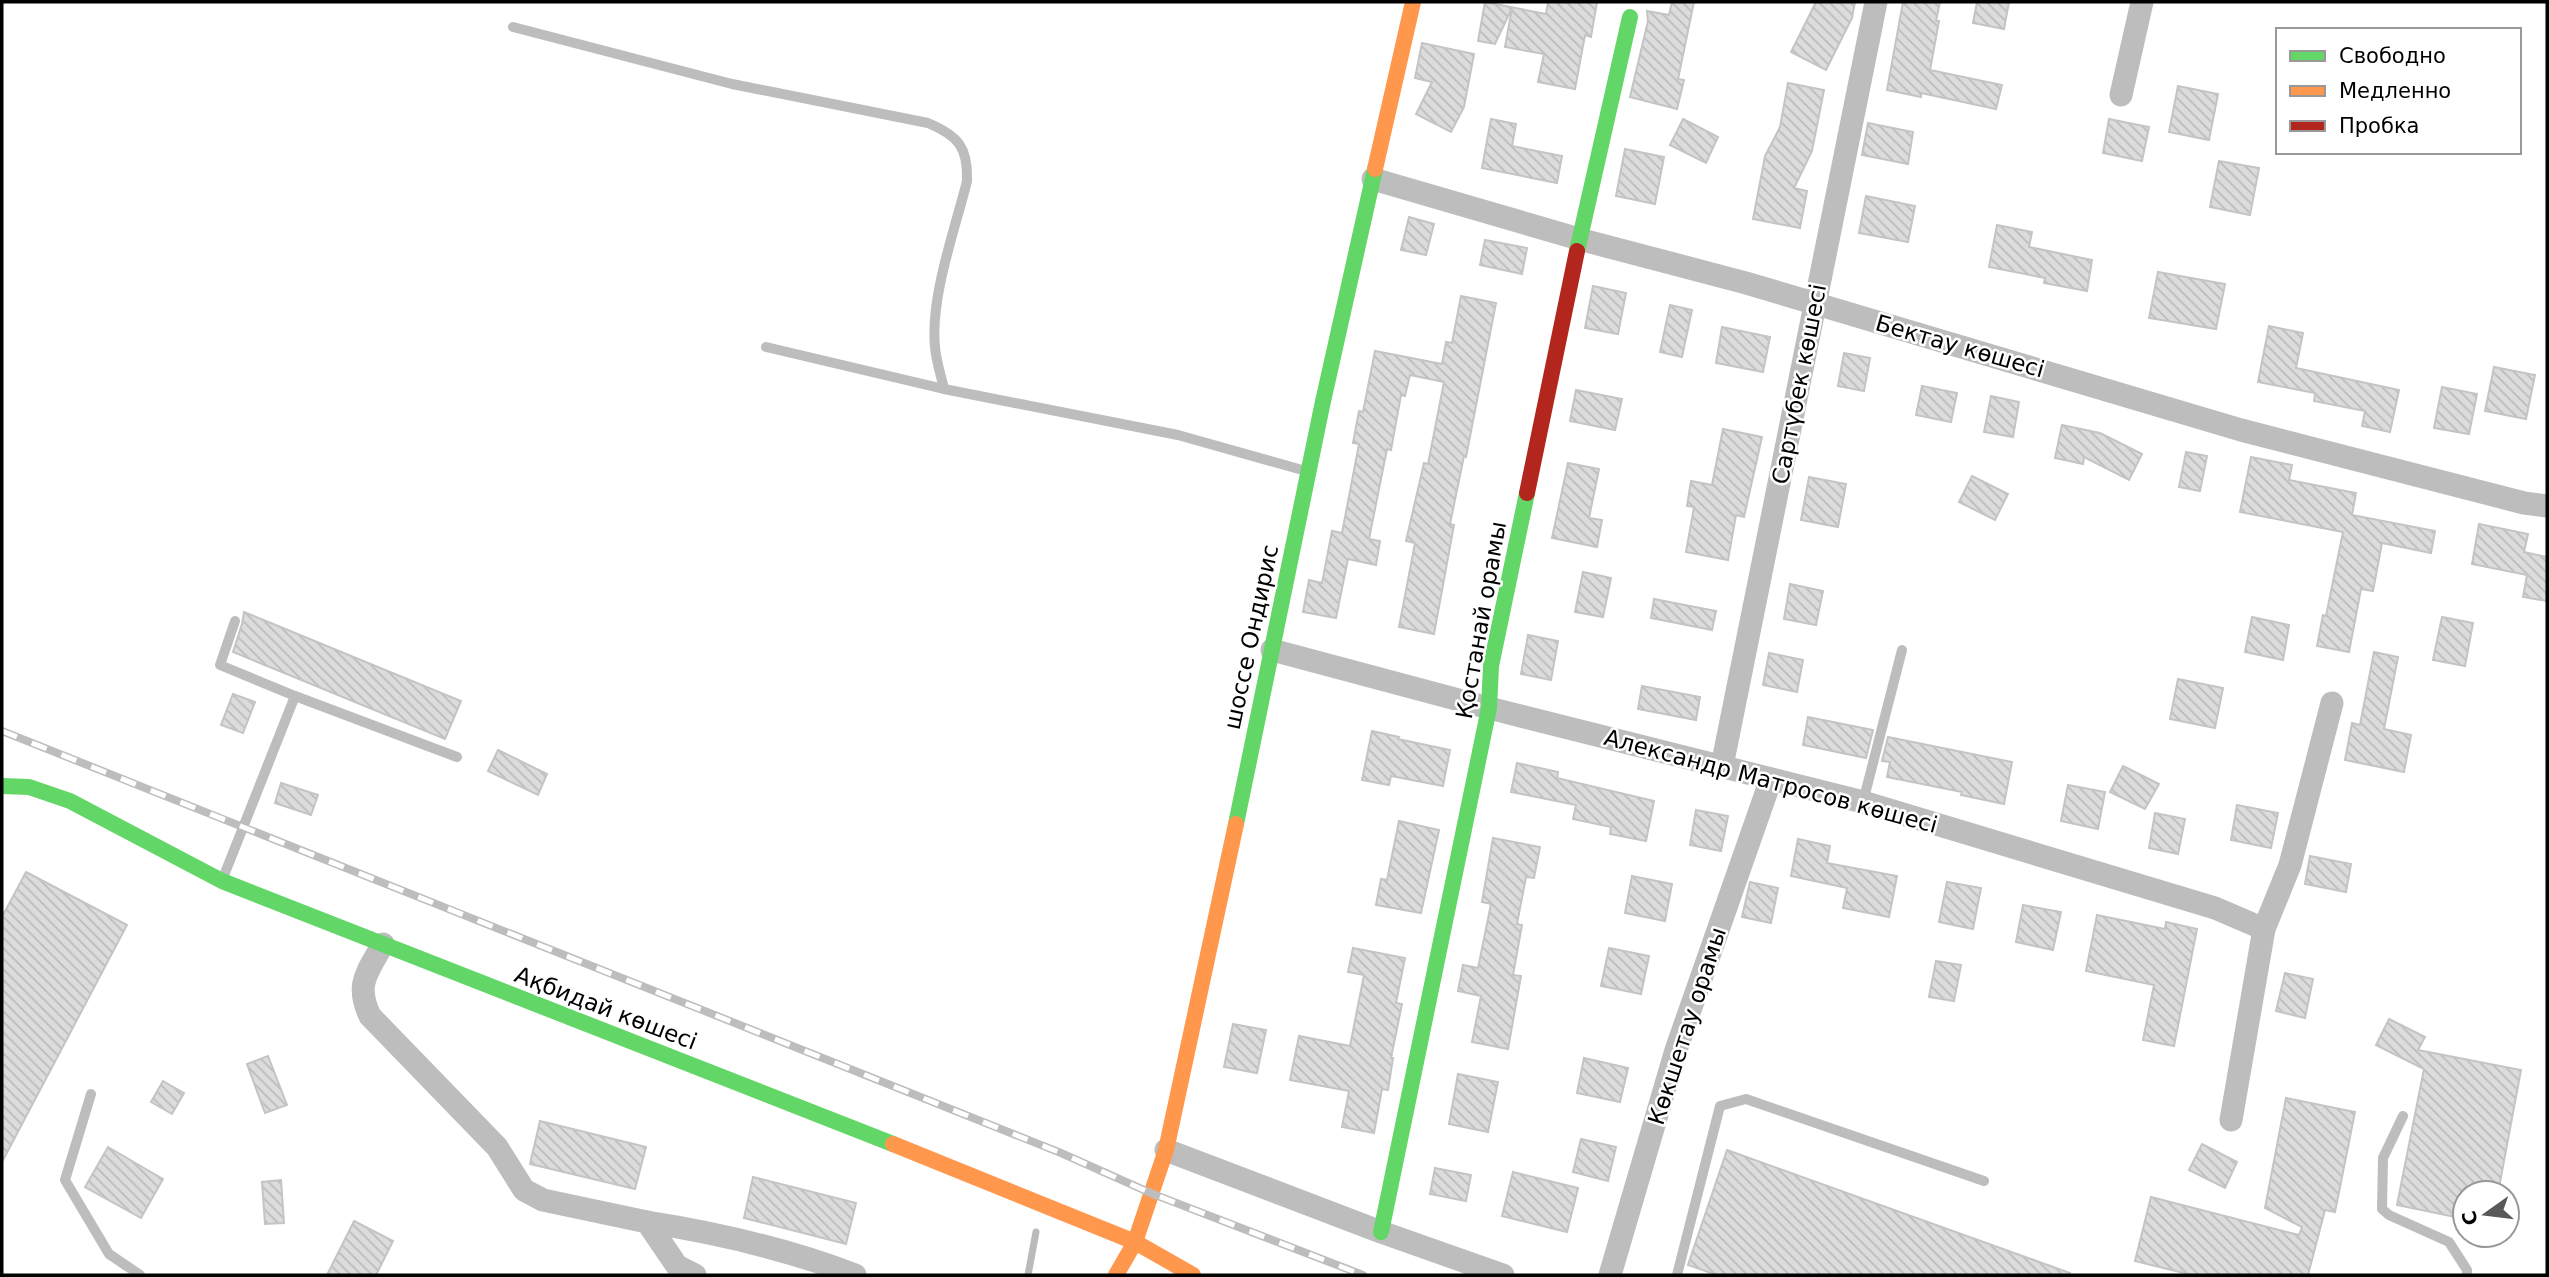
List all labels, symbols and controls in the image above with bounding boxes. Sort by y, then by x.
legend [2276,28,2521,154]
text: Свободно [2339,44,2446,68]
text: Медленно [2339,79,2451,103]
text: Пробка [2339,114,2419,138]
street label: Сартүбек көшесі [1767,282,1831,486]
street label: Бектау көшесі [1873,309,2047,383]
street label: Қостанай орамы [1451,519,1511,721]
street label: шоссе Ондирис [1219,542,1283,732]
street label: Александр Матросов көшесі [1602,724,1940,838]
street label: Көкшетау орамы [1643,924,1731,1128]
street label: Ақбидай көшесі [511,961,701,1055]
north arrow [2451,1179,2521,1249]
text: С [2457,1209,2482,1228]

